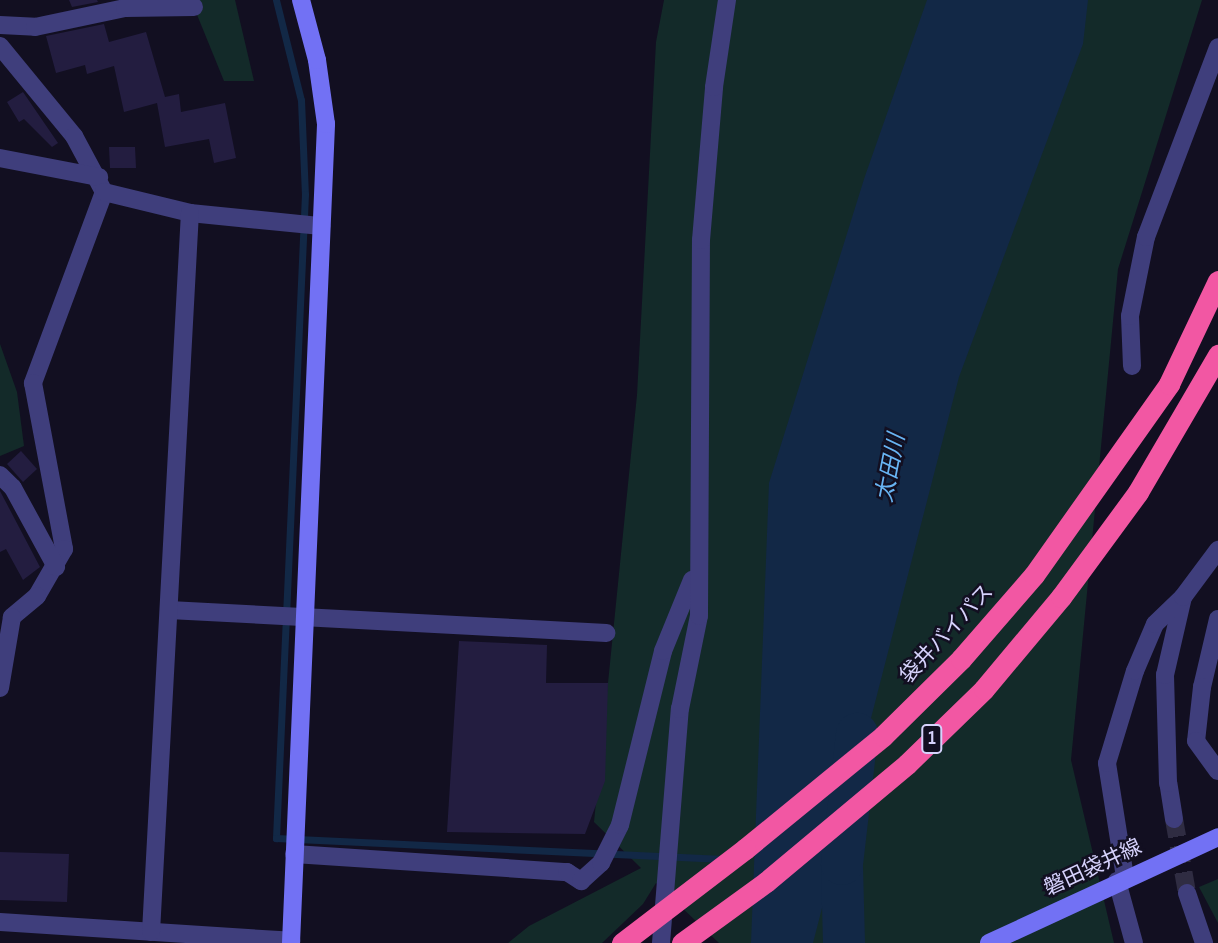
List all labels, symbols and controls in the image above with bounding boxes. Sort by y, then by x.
water label: 太田川 [871,432,911,504]
street label: 袋井バイパス [895,579,999,689]
road number: 1 [920,724,944,754]
street label: 磐田袋井線 [1040,834,1146,902]

